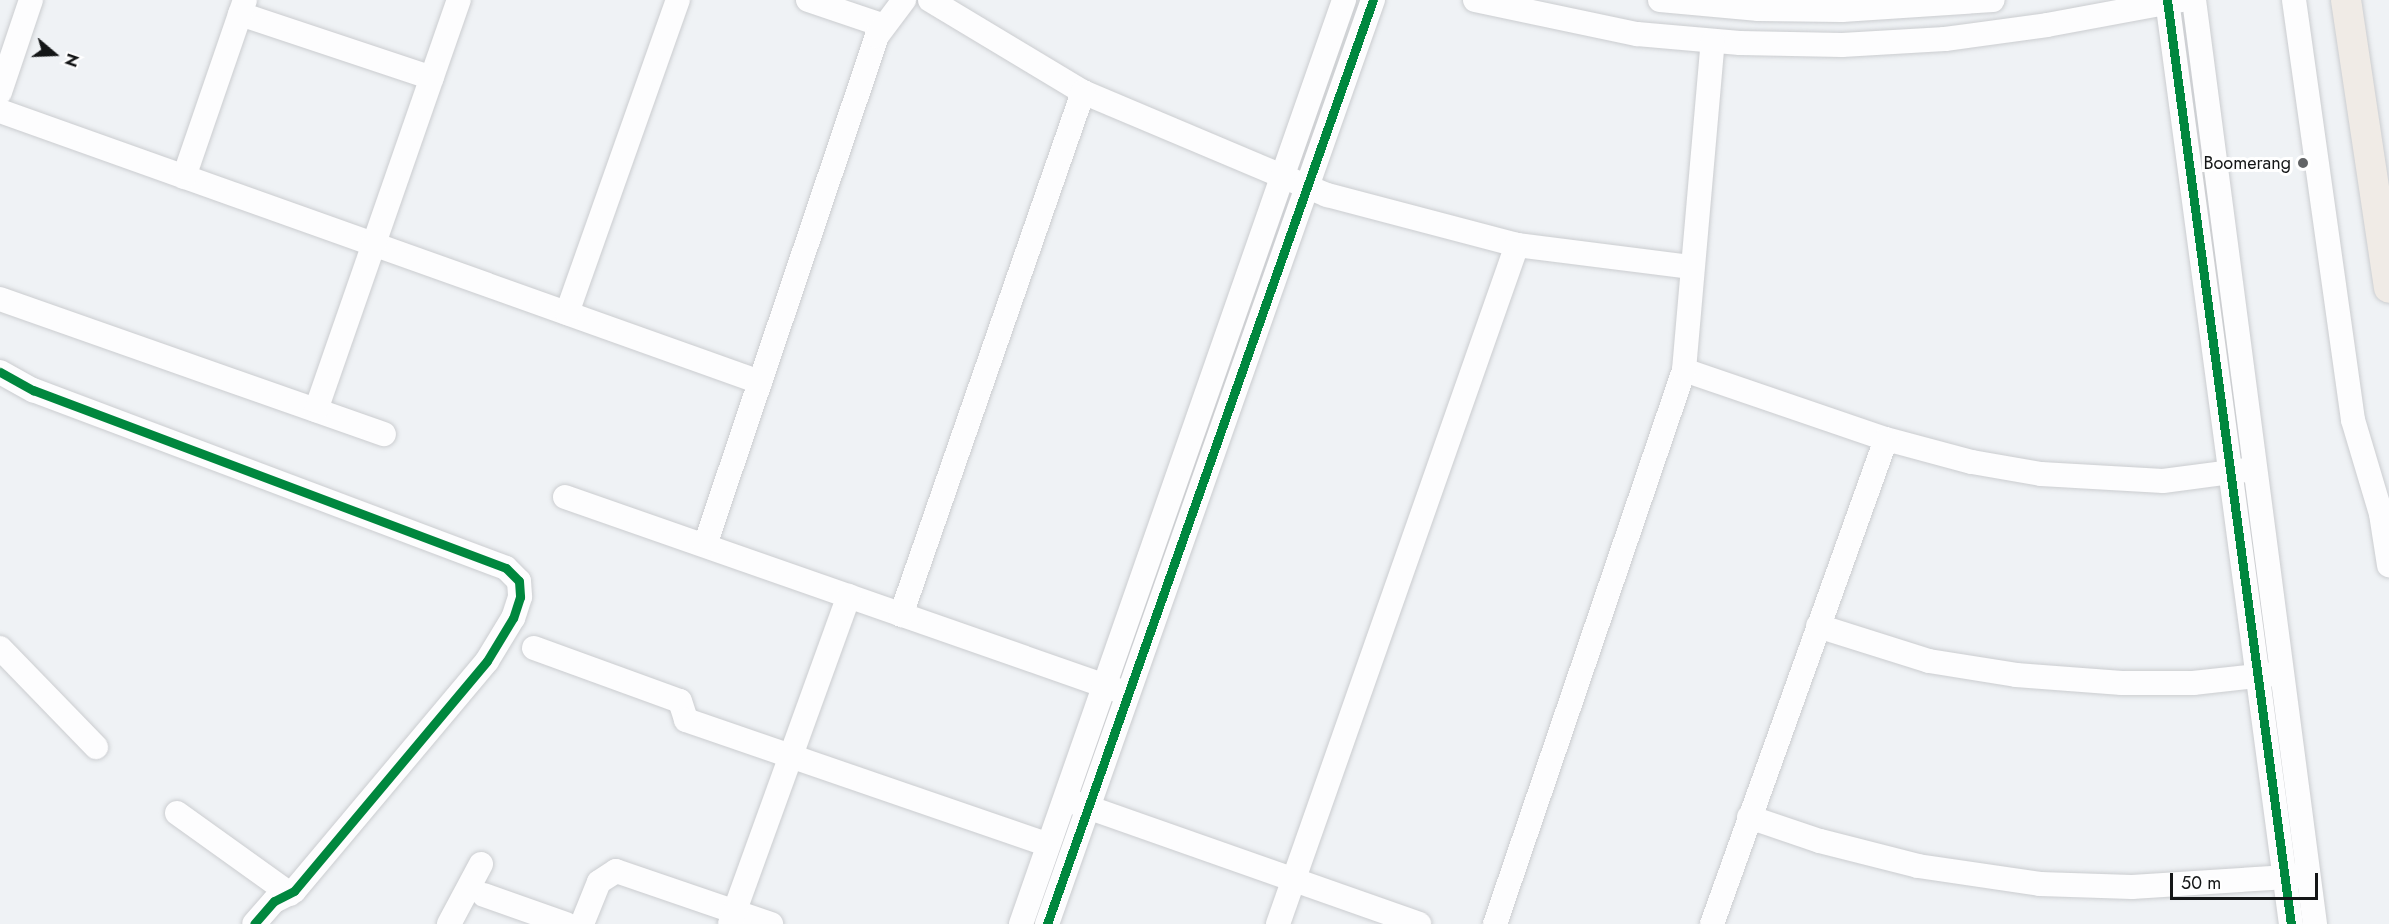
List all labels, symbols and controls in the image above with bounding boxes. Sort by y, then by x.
north arrow [24,24,84,84]
text: N [59,50,84,70]
place label: Boomerang [2203,152,2291,174]
marker: Boomerang [2296,156,2310,170]
scale bar [2173,861,2322,899]
text: 50 m [2181,870,2221,896]

